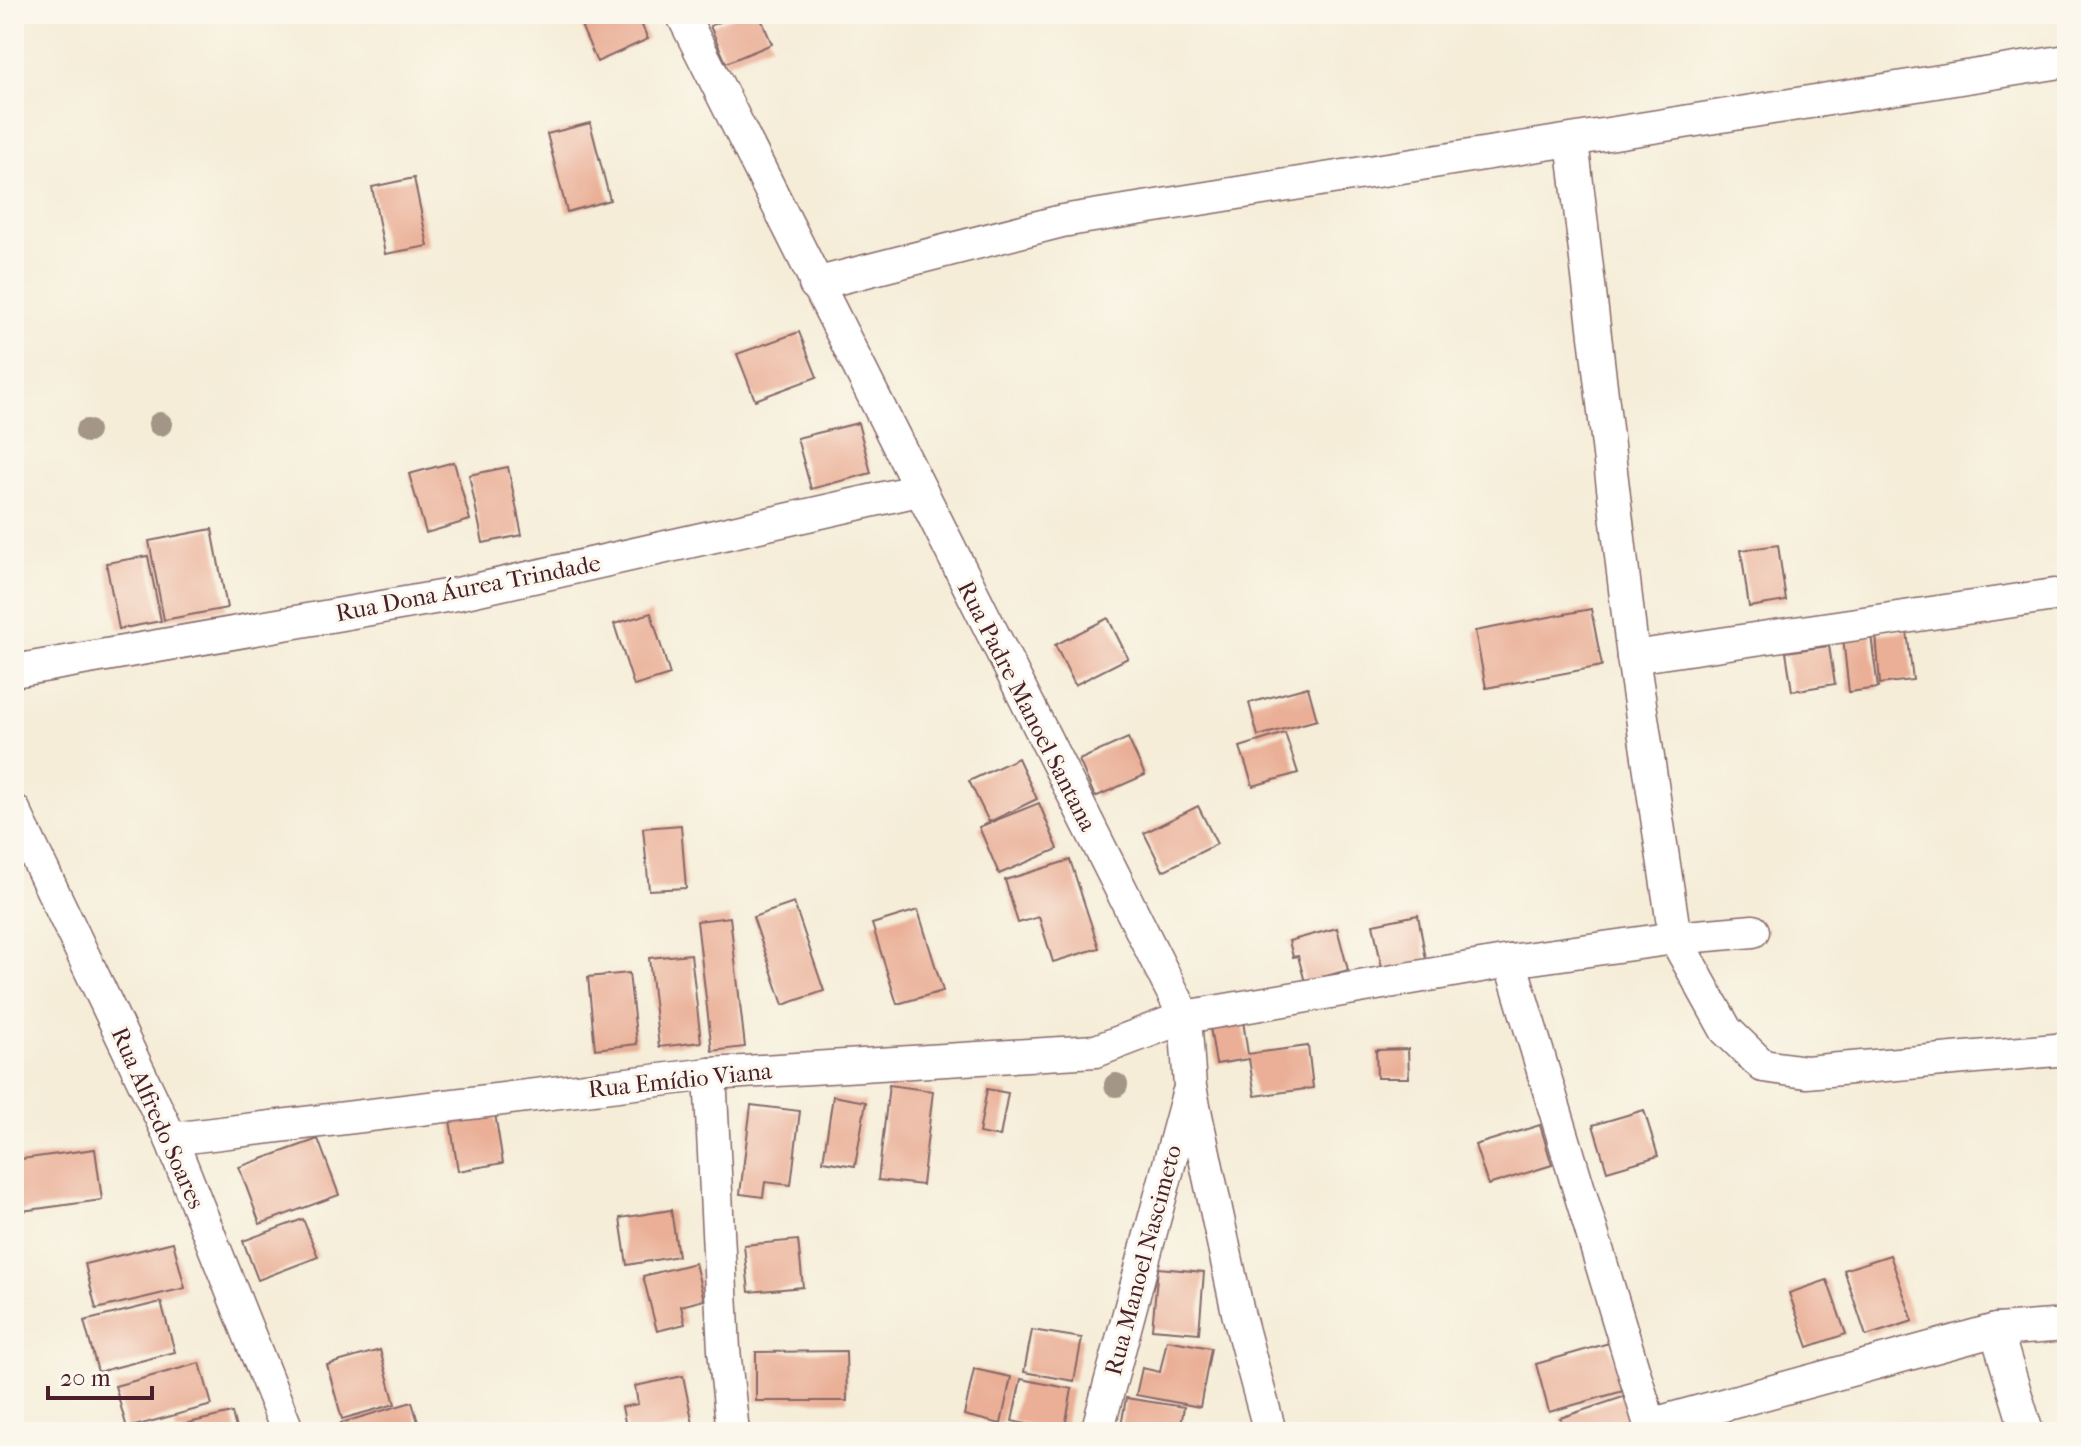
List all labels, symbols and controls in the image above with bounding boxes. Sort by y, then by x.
street label: Rua Dona Áurea Trindade [333,548,603,627]
street label: Rua Padre Manoel Santana [952,576,1103,837]
street label: Rua Alfredo Soares [105,1023,211,1213]
street label: Rua Emídio Viana [587,1056,774,1104]
street label: Rua Manoel Nascimeto [1099,1142,1187,1378]
scale bar [48,1350,152,1400]
text: 20 m [60,1364,111,1392]

